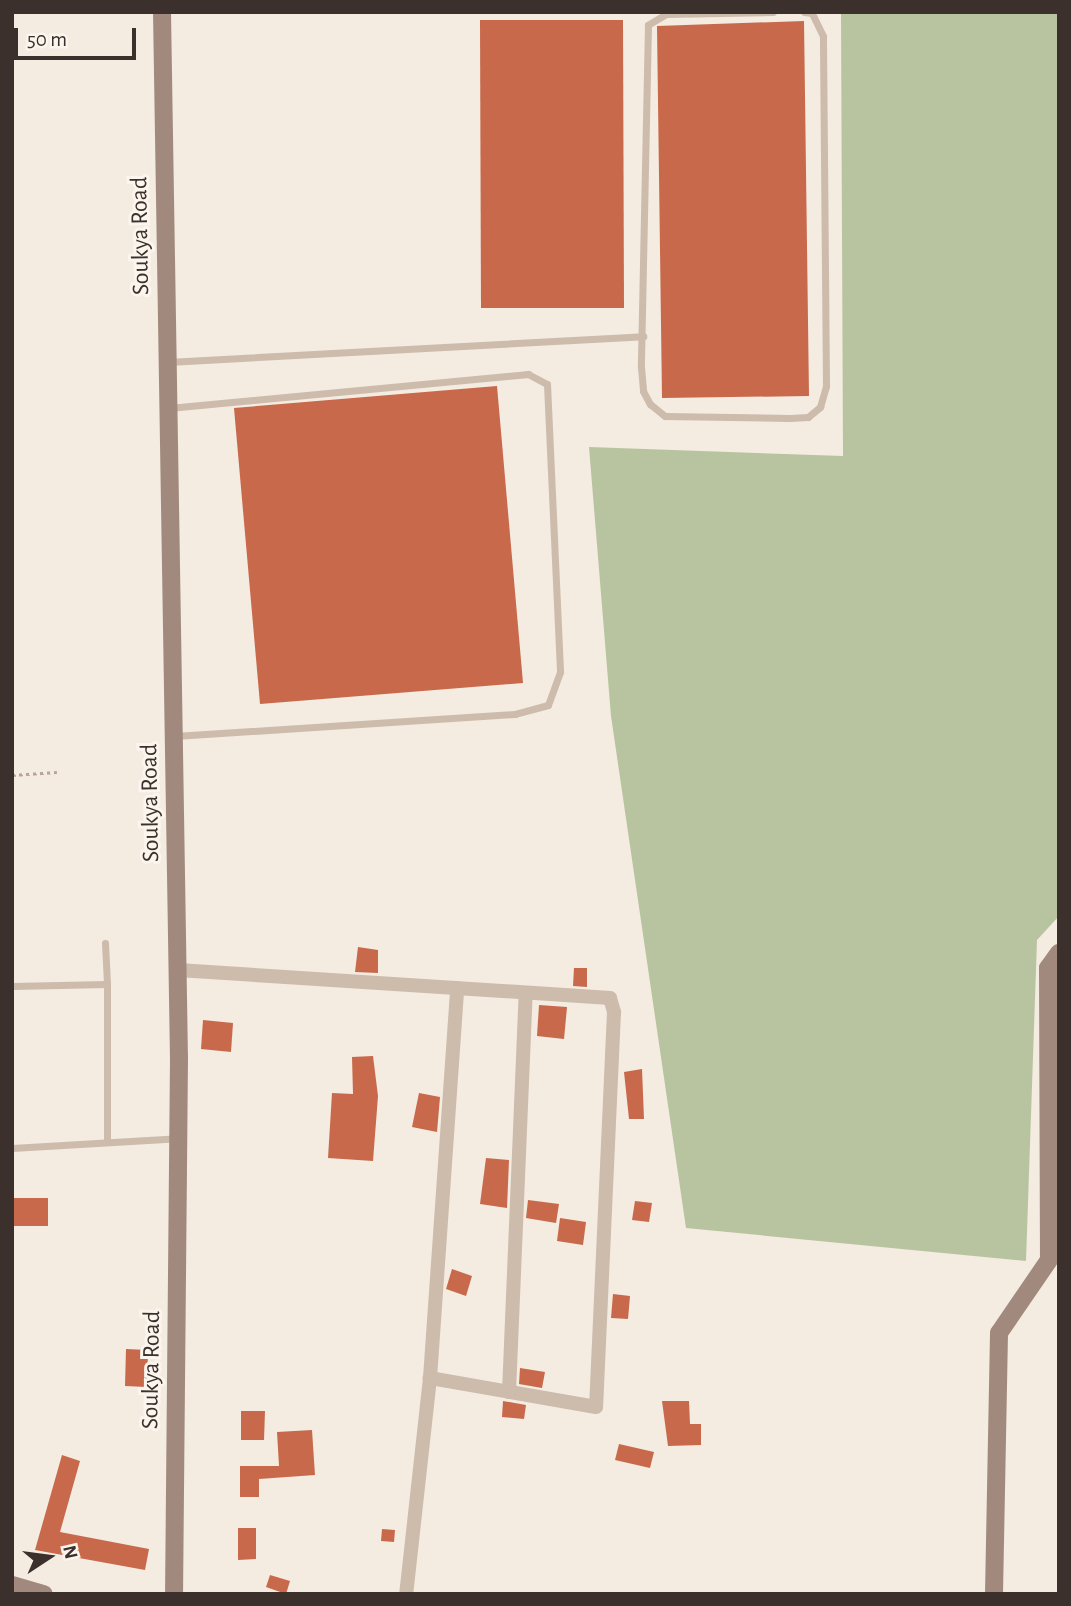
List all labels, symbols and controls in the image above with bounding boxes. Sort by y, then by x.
scale bar [18,14,140,58]
text: 50 m [27,29,67,50]
street label: Soukya Road [126,177,156,295]
street label: Soukya Road [136,744,166,862]
street label: Soukya Road [137,1311,167,1429]
north arrow [14,1522,84,1592]
text: N [59,1544,81,1561]

